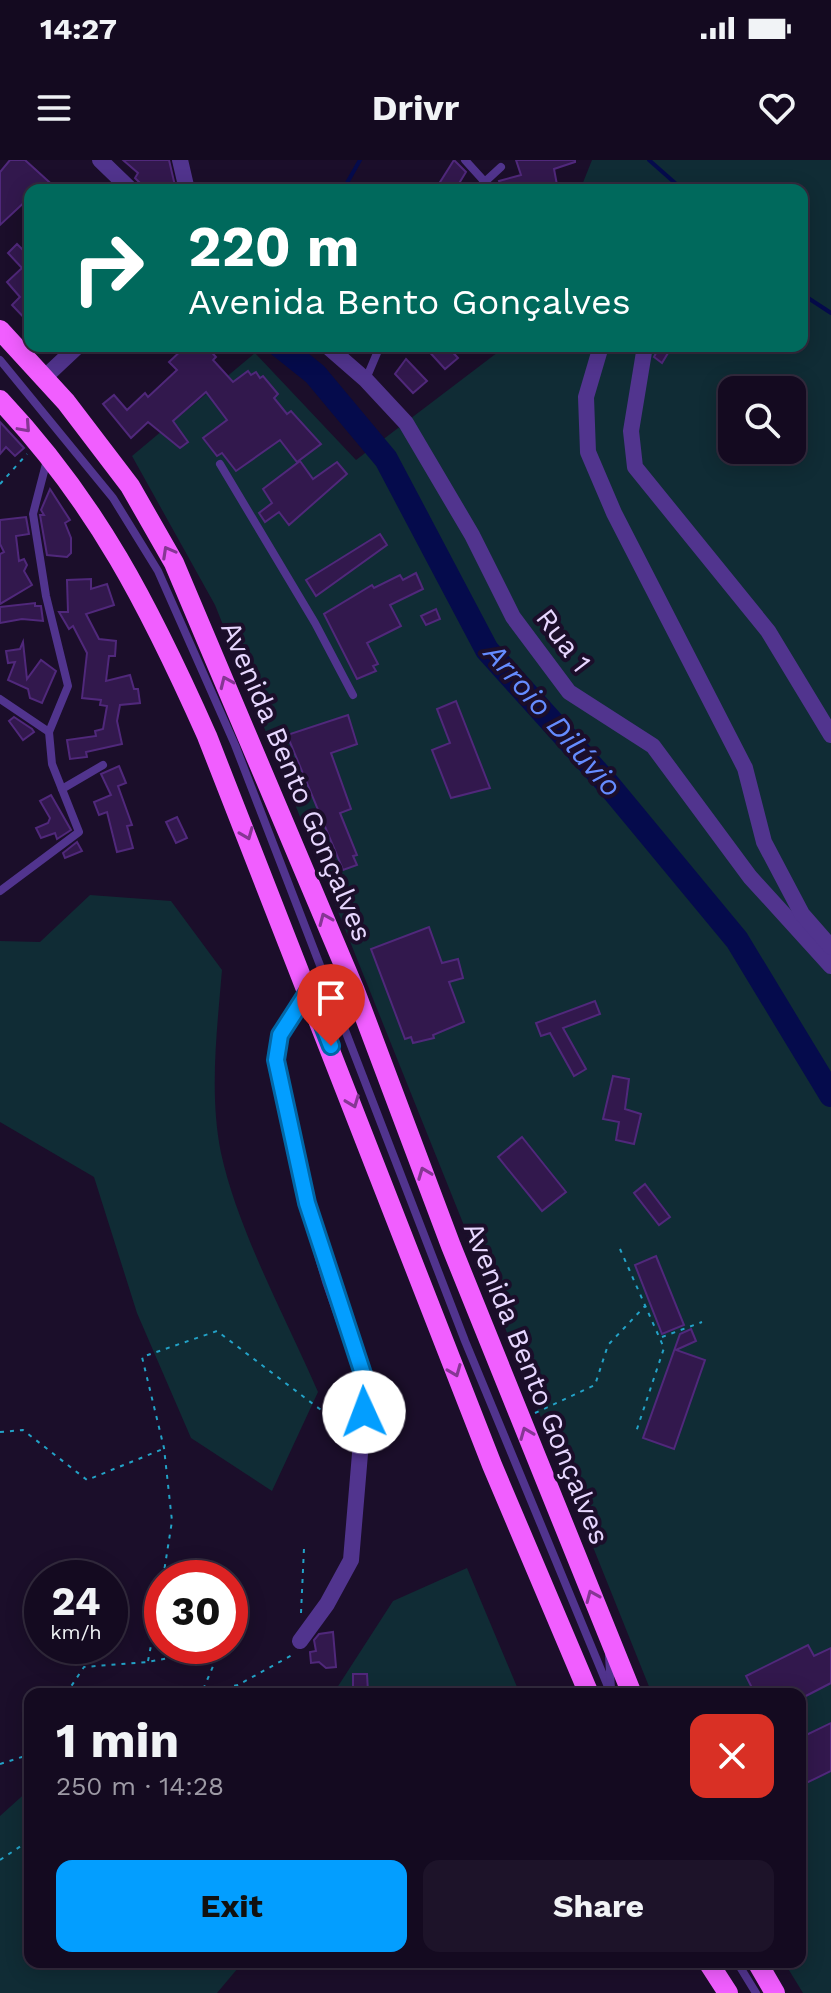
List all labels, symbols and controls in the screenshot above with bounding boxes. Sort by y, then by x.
text: 14:27 [40,11,117,46]
icon: menu [32,86,76,130]
icon: heart [755,86,799,130]
text: Drivr [372,87,459,129]
text: 220 m [188,214,360,280]
icon: right [56,216,160,320]
text: Avenida Bento Gonçalves [188,281,631,323]
map controls [718,376,806,464]
button: search [718,376,806,464]
one-way arrow [16,418,31,432]
one-way arrow [162,546,178,561]
street label: Rua 1 [529,602,598,678]
street label: Avenida Bento Gonçalves [214,616,379,946]
water label: Arroio Dilúvio [476,634,629,804]
one-way arrow [220,676,236,691]
one-way arrow [237,826,253,840]
one-way arrow [319,913,335,927]
pin [297,964,365,1046]
icon: arrive [309,976,353,1020]
one-way arrow [343,1094,360,1108]
one-way arrow [417,1167,434,1181]
street label: Avenida Bento Gonçalves [457,1217,616,1549]
one-way arrow [446,1363,462,1377]
position arrow [322,1370,406,1454]
one-way arrow [520,1427,536,1441]
speed limit sign: 30 [144,1560,248,1664]
text: 24 [51,1578,101,1625]
one-way arrow [586,1590,602,1604]
text: km/h [50,1620,102,1644]
text: 1 min [56,1712,179,1769]
button: close [690,1714,774,1798]
text: 250 m · 14:28 [56,1771,224,1801]
button: Exit [56,1860,407,1952]
button: Share [423,1860,774,1952]

